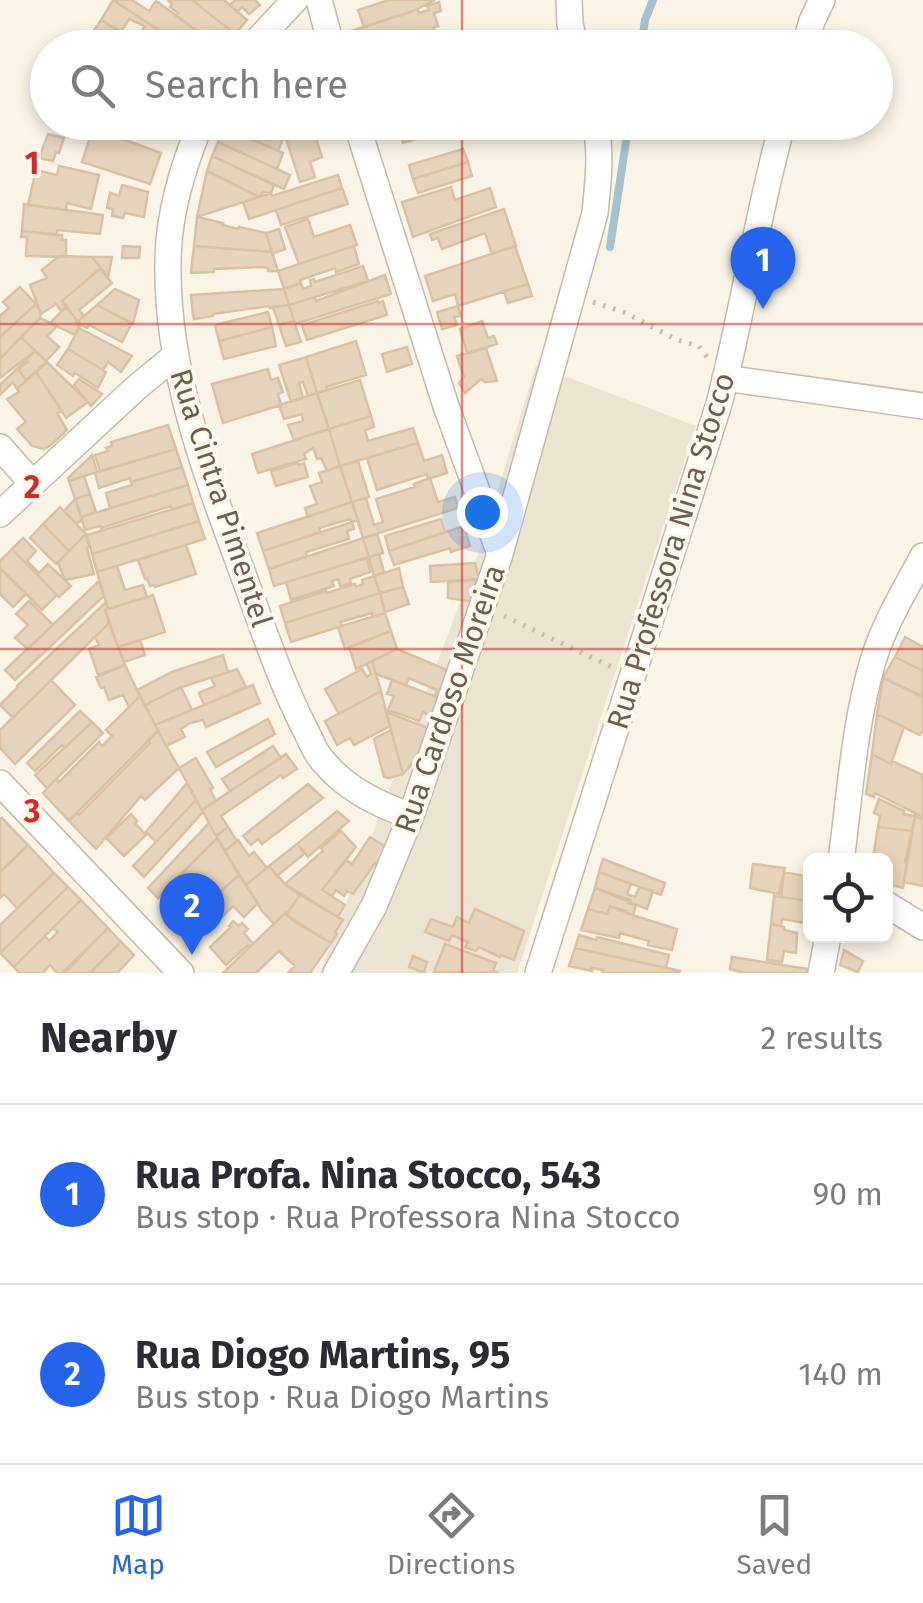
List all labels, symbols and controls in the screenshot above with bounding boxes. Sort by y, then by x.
search box [30,30,893,140]
icon: search [65,58,120,113]
text: Search here [145,62,348,108]
text: 1 [25,144,39,182]
pin: 1 [730,226,796,309]
street label: Rua Cintra Pimentel [162,364,280,632]
street label: Rua Professora Nina Stocco [600,368,742,734]
text: 2 [24,468,40,506]
your location [457,487,508,538]
street label: Rua Cardoso Moreira [387,560,513,838]
text: 3 [23,792,40,830]
map controls [803,853,893,943]
button: locate [803,853,893,943]
pin: 2 [160,872,224,955]
text: Nearby [40,1013,177,1063]
text: 2 results [760,1019,883,1057]
text: Rua Profa. Nina Stocco, 543 [135,1152,601,1198]
text: 1 [65,1175,80,1213]
text: 90 m [812,1175,883,1213]
text: Bus stop · Rua Professora Nina Stocco [135,1198,681,1236]
text: Rua Diogo Martins, 95 [135,1332,510,1378]
text: 2 [64,1355,81,1393]
text: 140 m [798,1355,883,1393]
text: Bus stop · Rua Diogo Martins [135,1378,549,1416]
tab: Map [111,1488,166,1581]
tab: Directions [387,1488,515,1581]
tab: Saved [737,1488,812,1581]

